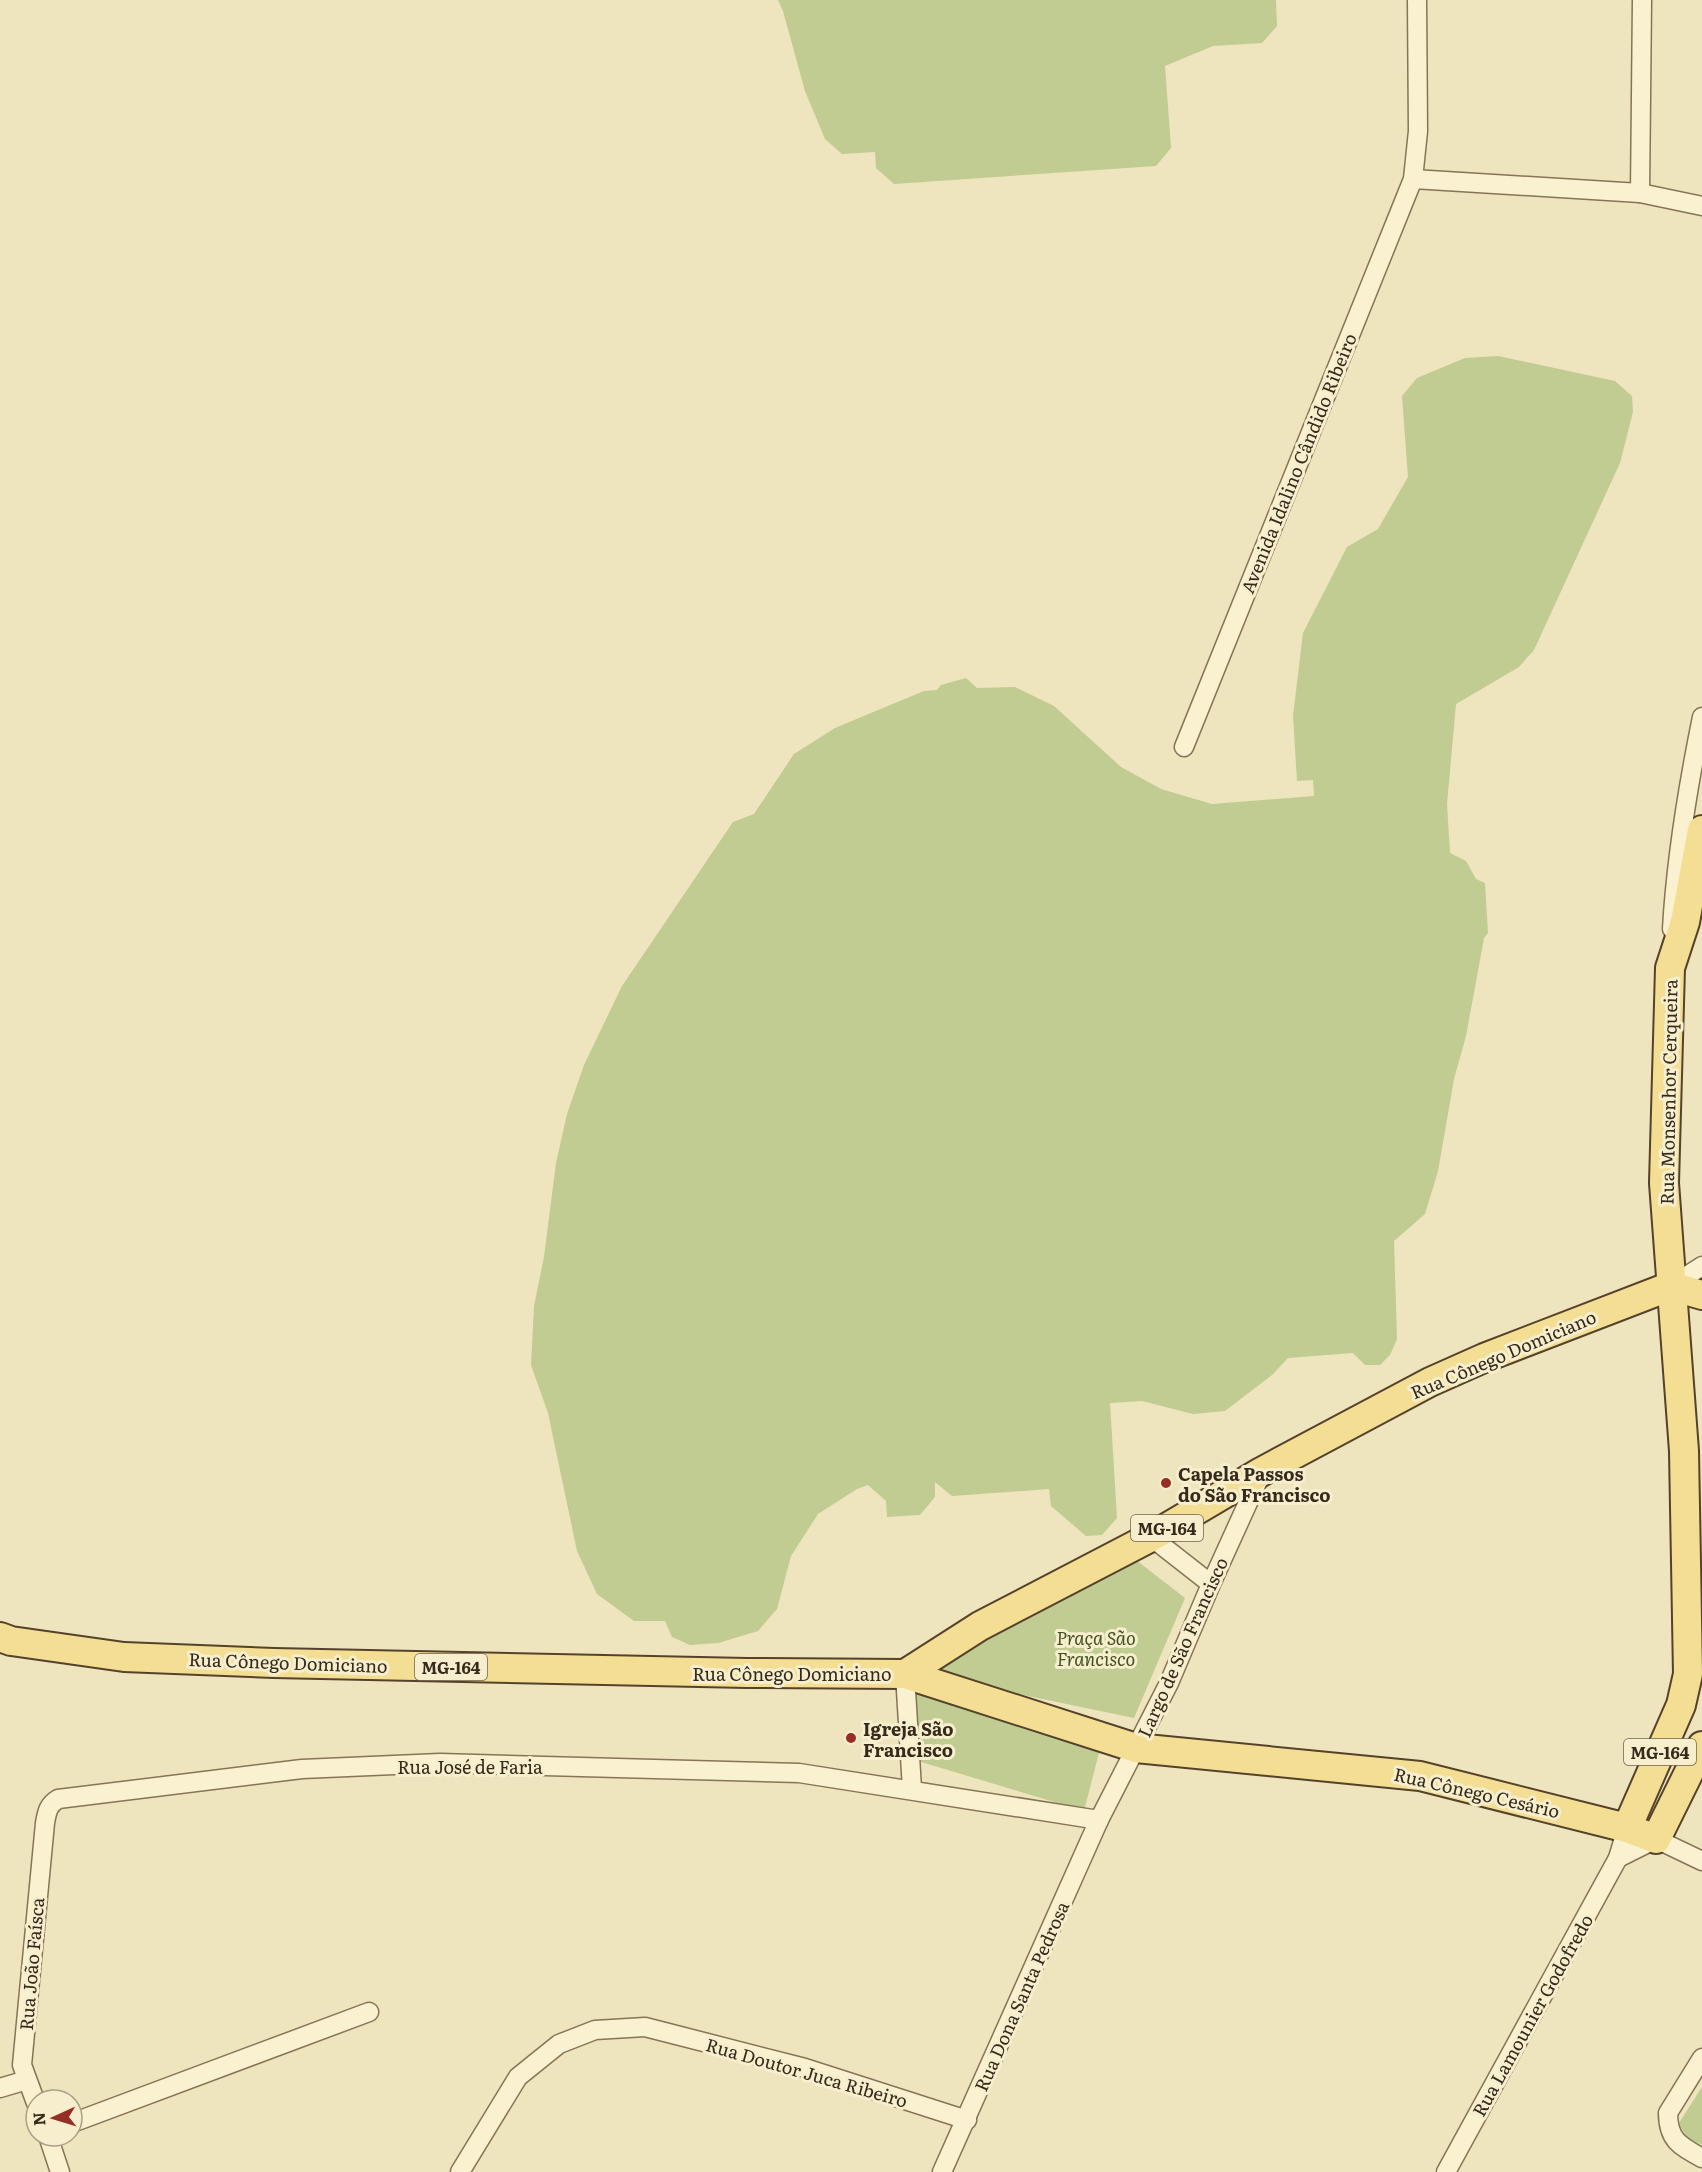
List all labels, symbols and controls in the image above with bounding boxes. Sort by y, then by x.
street label: Avenida Idalino Cândido Ribeiro [1233,329,1363,597]
street label: Rua Monsenhor Cerqueira [1653,979,1683,1205]
street label: Rua Cônego Domiciano [1406,1303,1600,1405]
place label: Capela Passos do São Francisco [1178,1460,1331,1508]
marker: Capela Passos do São Francisco [1159,1476,1173,1490]
road number: MG-164 [1131,1515,1203,1541]
street label: Largo de São Francisco [1130,1553,1234,1741]
park label: Praça São Francisco [1056,1624,1136,1672]
street label: Rua Cônego Domiciano [188,1645,388,1679]
road number: MG-164 [415,1654,487,1680]
street label: Rua Cônego Domiciano [692,1660,892,1687]
place label: Igreja São Francisco [863,1715,954,1763]
marker: Igreja São Francisco [844,1731,858,1745]
road number: MG-164 [1624,1739,1696,1765]
street label: Rua José de Faria [397,1753,543,1780]
street label: Rua Cônego Cesário [1391,1760,1563,1824]
street label: Rua João Faísca [12,1896,50,2032]
street label: Rua Dona Santa Pedrosa [967,1896,1075,2095]
street label: Rua Lamounier Godofredo [1465,1909,1599,2121]
street label: Rua Doutor Juca Ribeiro [703,2030,911,2114]
north arrow [24,2088,84,2148]
text: N [26,2112,50,2127]

